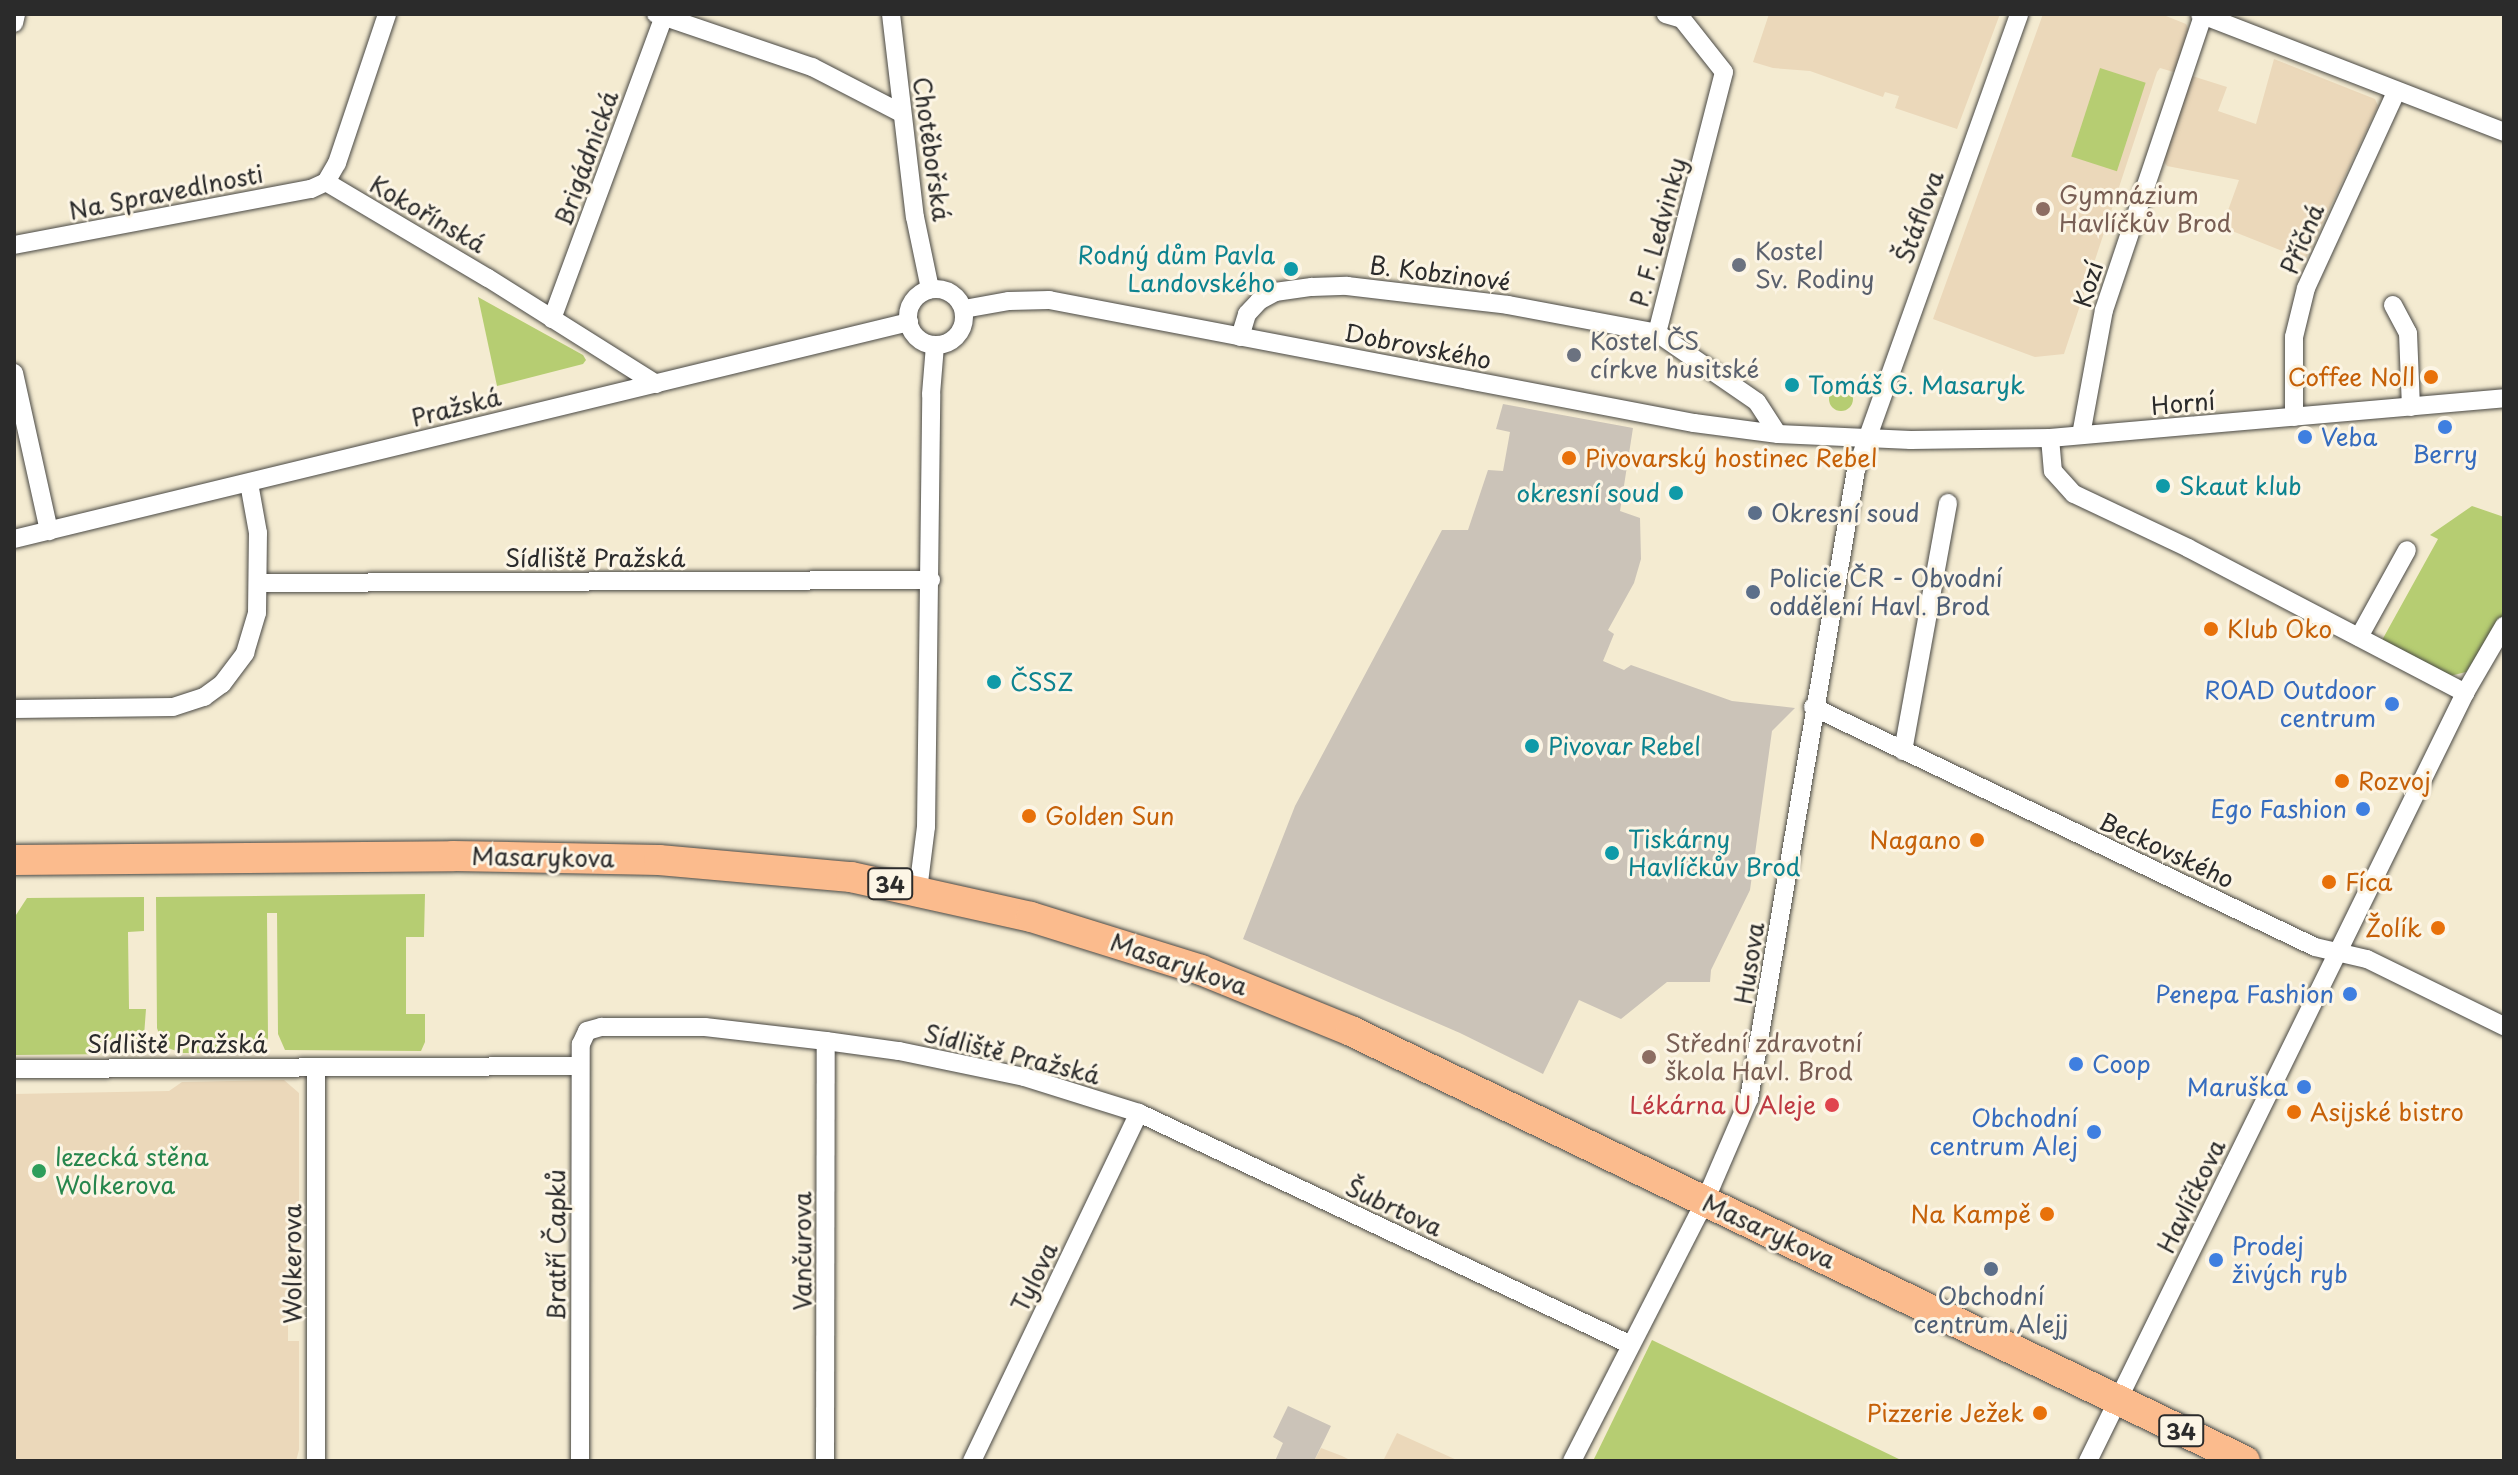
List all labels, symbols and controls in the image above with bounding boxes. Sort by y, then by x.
street label: Chotěbořská [908,75,956,223]
street label: Brigádnická [548,86,624,230]
street label: P. F. Ledvinky [1624,154,1692,310]
street label: Na Spravedlnosti [66,159,266,225]
street label: Štáflova [1889,167,1949,267]
street label: Kokořínská [365,169,491,259]
place label: Gymnázium Havlíčkův Brod [2059,181,2232,237]
street label: Příčná [2274,199,2330,279]
marker: Gymnázium Havlíčkův Brod [2034,200,2052,218]
place label: Kostel Sv. Rodiny [1755,237,1874,293]
place label: Rodný dům Pavla Landovského [1076,241,1275,297]
street label: B. Kobzinové [1367,250,1513,296]
marker: Kostel Sv. Rodiny [1730,256,1748,274]
street label: Kozí [2067,257,2109,311]
marker: Rodný dům Pavla Landovského [1282,260,1300,278]
street label: Dobrovského [1342,318,1494,374]
place label: Kostel ČS církve husitské [1590,327,1760,383]
marker: Kostel ČS církve husitské [1565,346,1583,364]
place label: Coffee Noll [2286,363,2415,391]
marker: Coffee Noll [2422,368,2440,386]
place label: Tomáš G. Masaryk [1808,371,2027,399]
marker: Tomáš G. Masaryk [1783,376,1801,394]
street label: Pražská [408,382,504,432]
street label: Horní [2150,386,2216,420]
marker: Berry [2436,418,2454,436]
place label: Veba [2321,423,2377,451]
marker: Veba [2296,428,2314,446]
place label: Berry [2412,440,2478,468]
place label: Pivovarský hostinec Rebel [1585,444,1879,472]
marker: Pivovarský hostinec Rebel [1560,449,1578,467]
place label: Skaut klub [2179,472,2302,500]
marker: Skaut klub [2154,477,2172,495]
place label: okresní soud [1516,479,1660,507]
marker: okresní soud [1667,484,1685,502]
place label: Okresní soud [1771,499,1920,527]
marker: Okresní soud [1746,504,1764,522]
street label: Sídliště Pražská [504,544,686,572]
place label: Policie ČR - Obvodní oddělení Havl. Brod [1769,564,2004,620]
marker: Policie ČR - Obvodní oddělení Havl. Brod [1744,583,1762,601]
place label: Klub Oko [2227,615,2332,643]
marker: Klub Oko [2202,620,2220,638]
place label: ČSSZ [1010,668,1073,696]
marker: ČSSZ [985,673,1003,691]
place label: ROAD Outdoor centrum [2202,676,2376,732]
marker: ROAD Outdoor centrum [2383,695,2401,713]
place label: Pivovar Rebel [1548,732,1702,760]
marker: Pivovar Rebel [1523,737,1541,755]
place label: Rozvoj [2358,767,2431,795]
marker: Rozvoj [2333,772,2351,790]
place label: Ego Fashion [2210,795,2347,823]
marker: Ego Fashion [2354,800,2372,818]
place label: Golden Sun [1045,802,1176,830]
street label: Beckovského [2095,806,2239,894]
marker: Golden Sun [1020,807,1038,825]
place label: Tiskárny Havlíčkův Brod [1628,825,1801,881]
place label: Nagano [1870,826,1961,854]
marker: Nagano [1968,831,1986,849]
street label: Masarykova [471,841,615,873]
marker: Tiskárny Havlíčkův Brod [1603,844,1621,862]
road number: 34 [866,866,914,902]
place label: Fíca [2345,868,2392,896]
marker: Fíca [2320,873,2338,891]
place label: Žolík [2365,914,2422,942]
marker: Žolík [2429,919,2447,937]
street label: Husova [1728,920,1770,1006]
street label: Masarykova [1107,927,1251,1001]
place label: Penepa Fashion [2155,980,2334,1008]
marker: Penepa Fashion [2341,985,2359,1003]
street label: Sídliště Pražská [921,1018,1103,1090]
place label: Střední zdravotní škola Havl. Brod [1665,1029,1863,1085]
street label: Sídliště Pražská [86,1030,268,1058]
marker: Střední zdravotní škola Havl. Brod [1640,1048,1658,1066]
place label: Coop [2092,1050,2151,1078]
marker: Coop [2067,1055,2085,1073]
place label: Maruška [2187,1073,2288,1101]
marker: Maruška [2295,1078,2313,1096]
place label: Lékárna U Aleje [1628,1091,1816,1119]
marker: Lékárna U Aleje [1823,1096,1841,1114]
place label: Asijské bistro [2310,1098,2464,1126]
marker: Asijské bistro [2285,1103,2303,1121]
place label: Obchodní centrum Alej [1928,1104,2078,1160]
marker: Obchodní centrum Alej [2085,1123,2103,1141]
street label: Havlíčkova [2151,1134,2231,1258]
place label: lezecká stěna Wolkerova [55,1143,210,1199]
marker: lezecká stěna Wolkerova [30,1162,48,1180]
street label: Bratří Čapků [542,1169,570,1321]
street label: Šubrtova [1341,1172,1447,1242]
street label: Masarykova [1698,1188,1840,1274]
street label: Vančurova [788,1191,816,1311]
place label: Na Kampě [1911,1200,2031,1228]
street label: Wolkerova [278,1204,306,1324]
marker: Na Kampě [2038,1205,2056,1223]
place label: Prodej živých ryb [2232,1232,2349,1288]
street label: Tylova [1005,1238,1063,1316]
marker: Prodej živých ryb [2207,1251,2225,1269]
marker: Obchodní centrum Alejj [1982,1260,2000,1278]
place label: Obchodní centrum Alejj [1913,1282,2069,1338]
place label: Pizzerie Ježek [1865,1399,2024,1427]
marker: Pizzerie Ježek [2031,1404,2049,1422]
road number: 34 [2157,1413,2205,1449]

